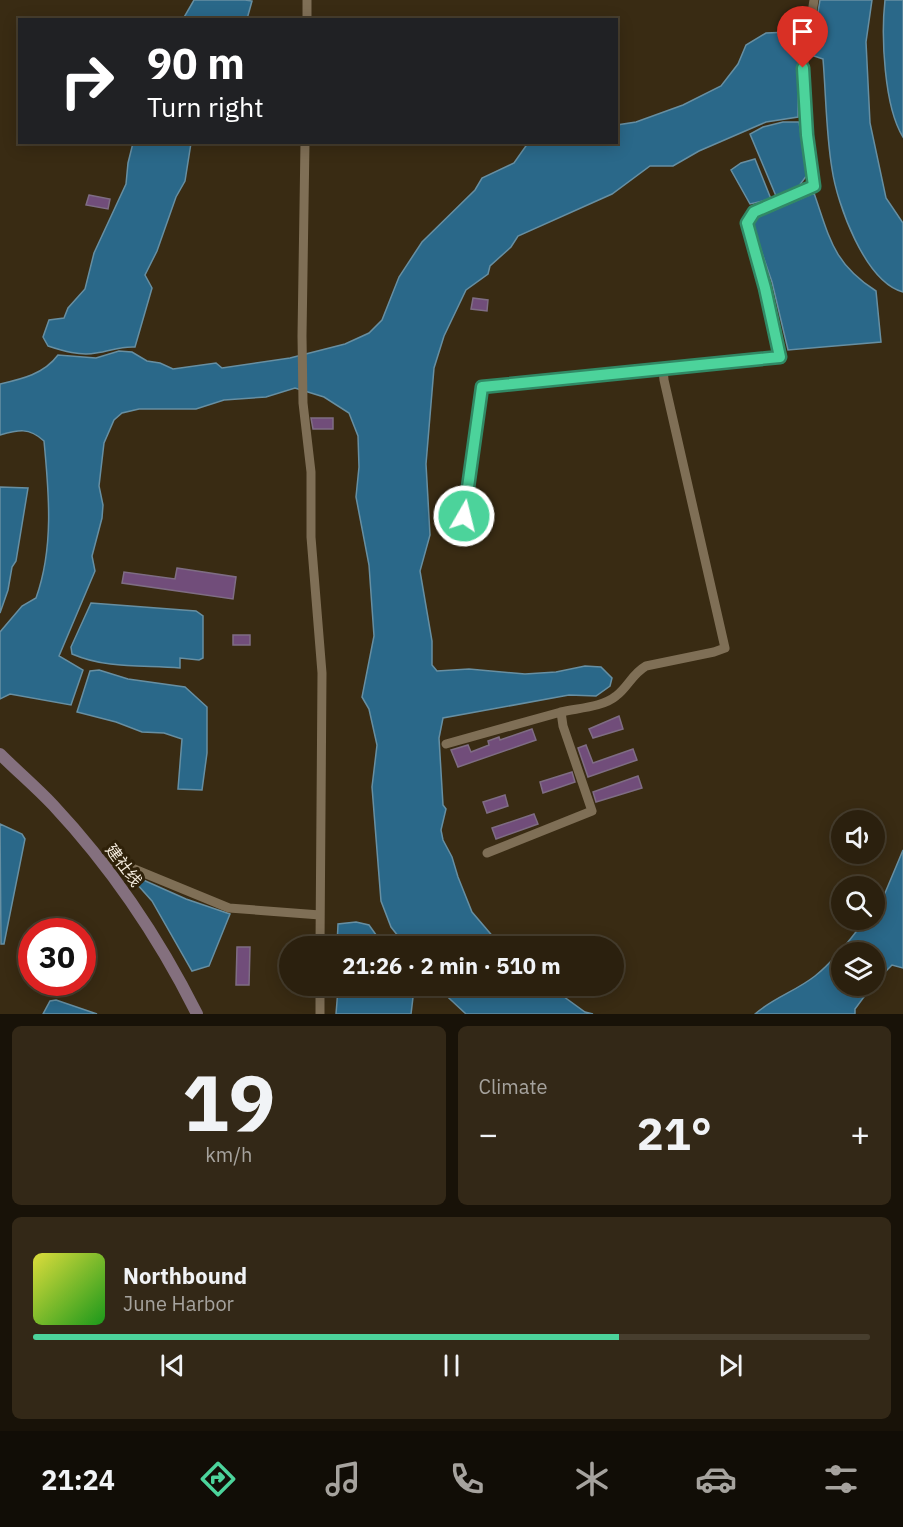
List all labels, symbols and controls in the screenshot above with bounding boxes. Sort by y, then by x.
pin [777,6,828,68]
icon: arrive [786,15,819,48]
text: 90 m [147,36,245,91]
icon: right [48,42,126,120]
text: Turn right [147,89,264,124]
position arrow [432,484,496,548]
map controls [831,810,885,996]
button: sound [831,810,885,864]
street label: 建社线 [102,840,146,890]
button: search [831,876,885,930]
speed limit sign: 30 [18,918,96,996]
button: layers [831,942,885,996]
text: 21:26 · 2 min · 510 m [342,951,561,980]
text: 19 [182,1051,276,1152]
text: Climate [479,1073,547,1100]
text: 21° [637,1104,712,1162]
text: − [479,1112,498,1155]
text: + [850,1112,870,1155]
text: km/h [205,1141,252,1168]
text: Northbound [123,1261,247,1290]
text: June Harbor [123,1290,234,1317]
icon: previous [156,1349,189,1382]
icon: pause [435,1349,468,1382]
icon: next [714,1349,747,1382]
icon: directions [197,1458,239,1500]
icon: music [322,1458,364,1500]
icon: phone [446,1458,488,1500]
icon: climate [571,1458,613,1500]
icon: car [695,1458,737,1500]
icon: filters [820,1458,862,1500]
text: 21:24 [41,1462,115,1497]

